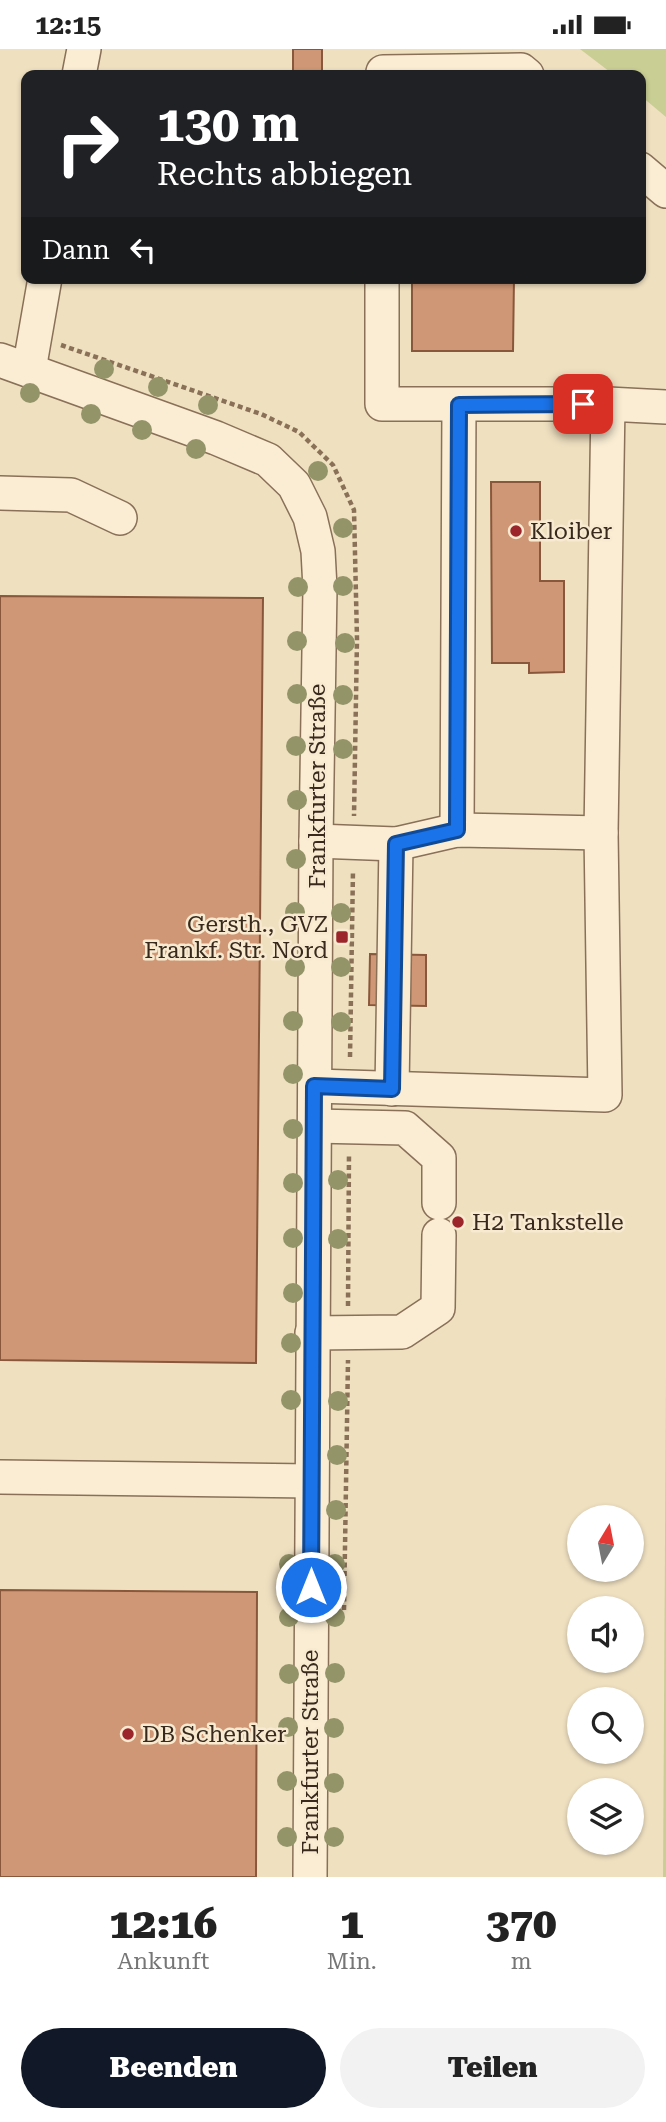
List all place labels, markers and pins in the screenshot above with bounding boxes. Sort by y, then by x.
pin [553,374,613,434]
place label: Kloiber [530,518,612,545]
marker: Kloiber [508,523,524,539]
place label: Gersth., GVZ Frankf. Str. Nord [144,911,328,964]
marker: Gersth., GVZ Frankf. Str. Nord [334,929,350,945]
place label: H2 Tankstelle [472,1209,624,1236]
marker: H2 Tankstelle [450,1214,466,1230]
place label: DB Schenker [142,1721,286,1748]
marker: DB Schenker [120,1726,136,1742]

